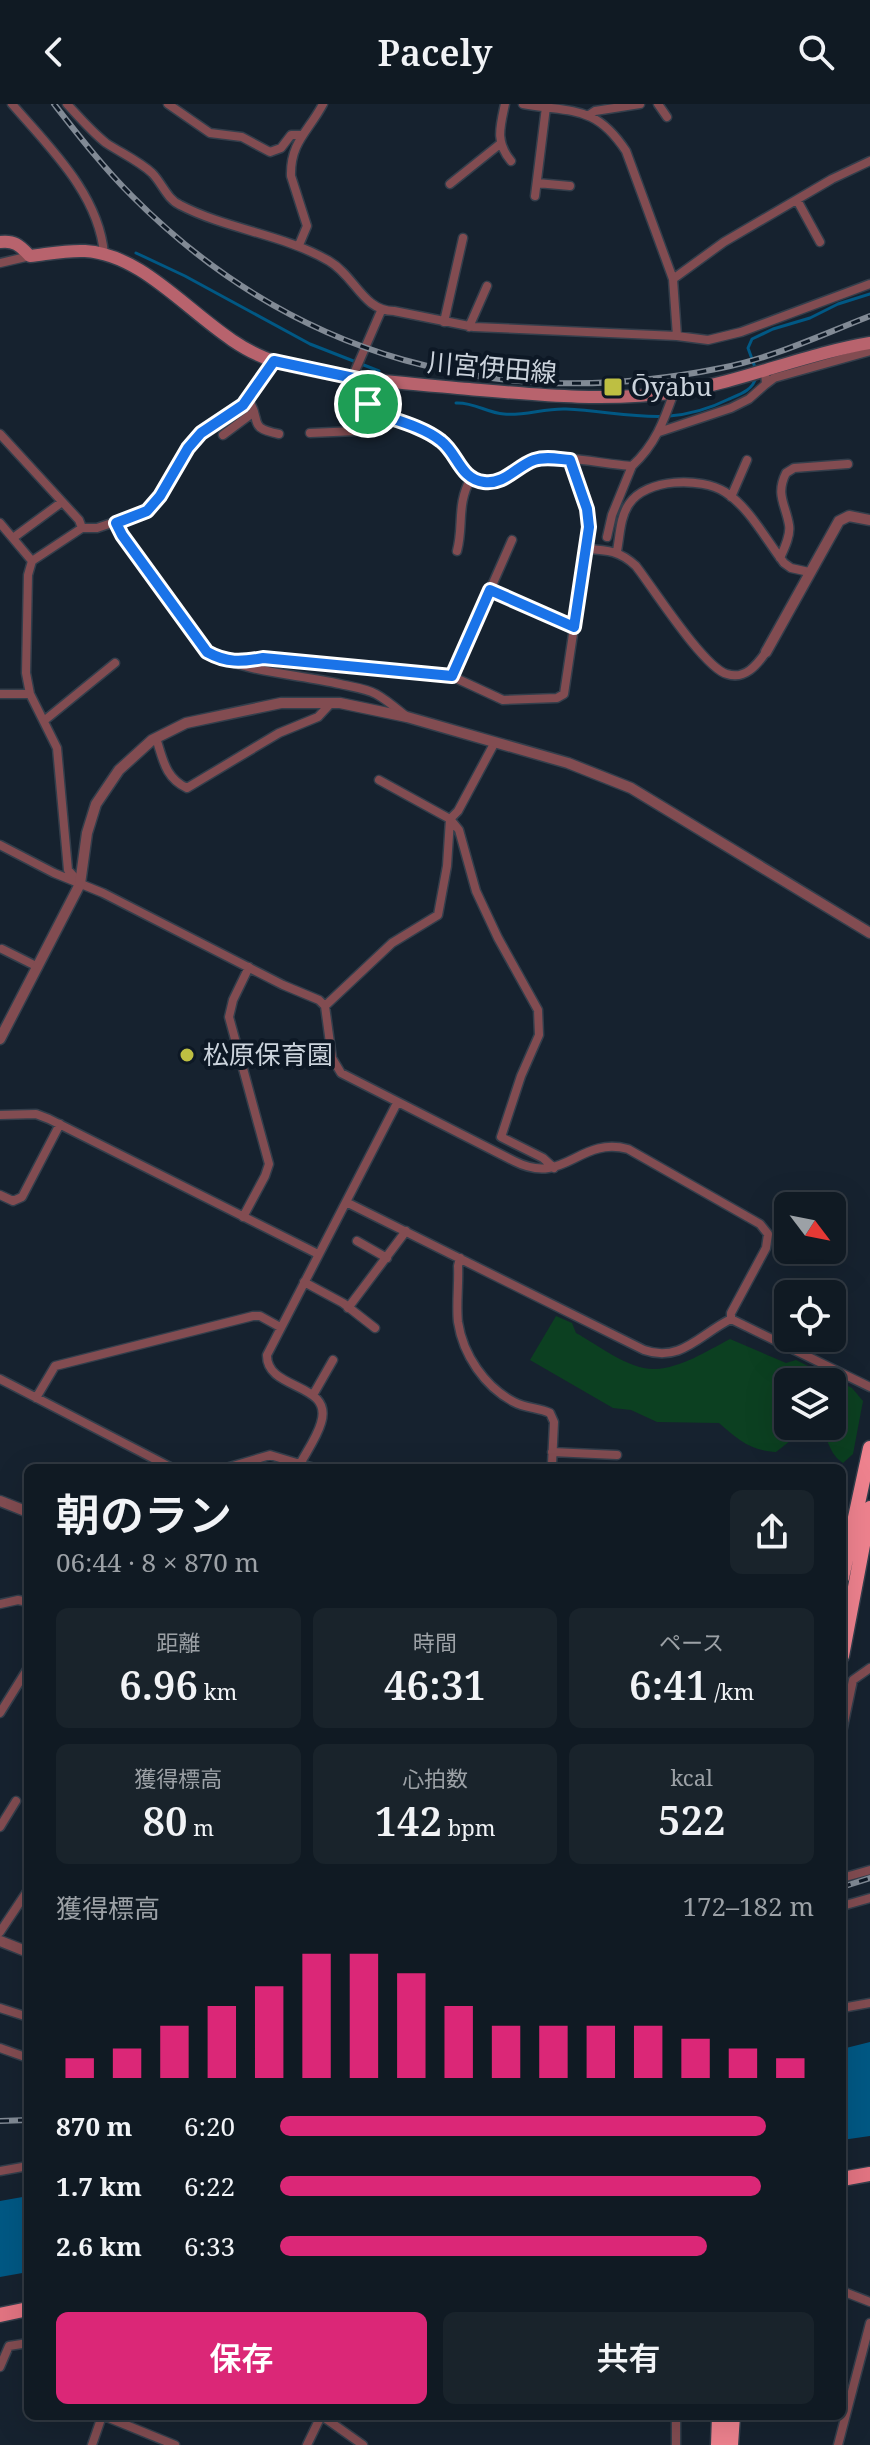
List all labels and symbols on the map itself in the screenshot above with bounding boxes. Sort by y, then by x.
street label: 川宮伊田線 [426,343,558,391]
place label: Ōyabu [631,368,712,404]
pin [334,370,402,438]
marker: Ōyabu [602,376,624,398]
place label: 松原保育園 [203,1036,333,1072]
marker: 松原保育園 [178,1046,196,1064]
north arrow [774,1192,846,1264]

